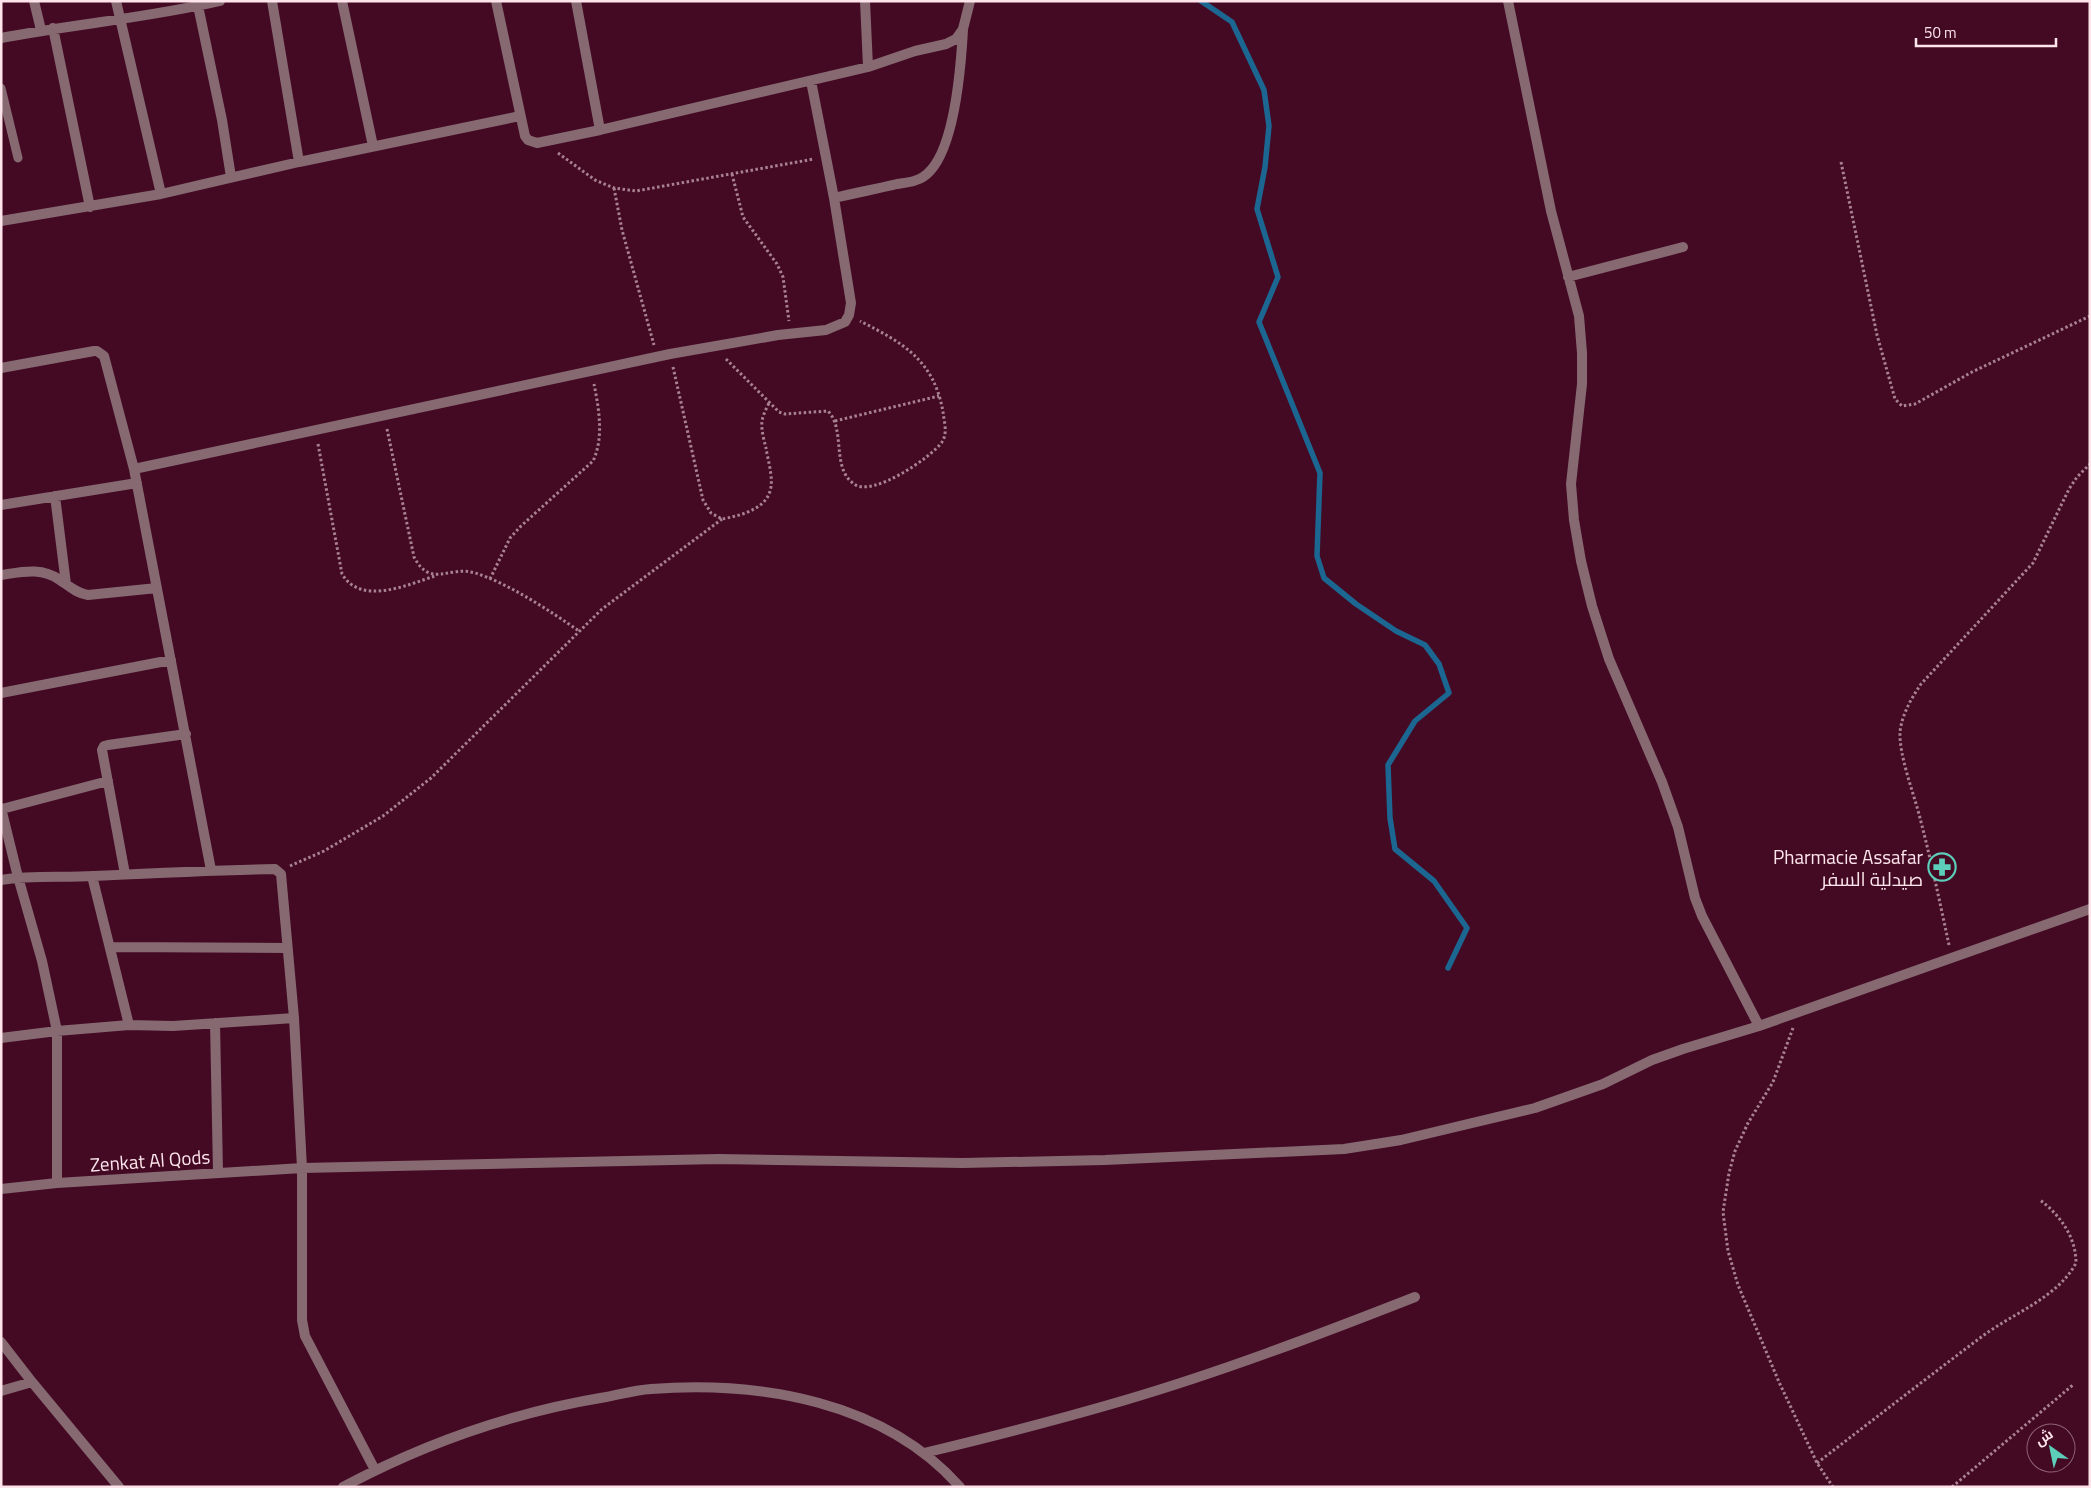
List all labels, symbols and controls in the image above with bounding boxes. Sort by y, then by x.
scale bar [1916,15,2056,47]
text: 50 m [1924,21,1957,44]
place label: Pharmacie Assafar صيدلية السفر [1773,842,1923,893]
pharmacy icon: Pharmacie Assafar صيدلية السفر [1927,852,1957,882]
street label: Zenkat Al Qods [89,1141,211,1179]
north arrow [2026,1423,2076,1473]
text: ش [2030,1423,2057,1450]

